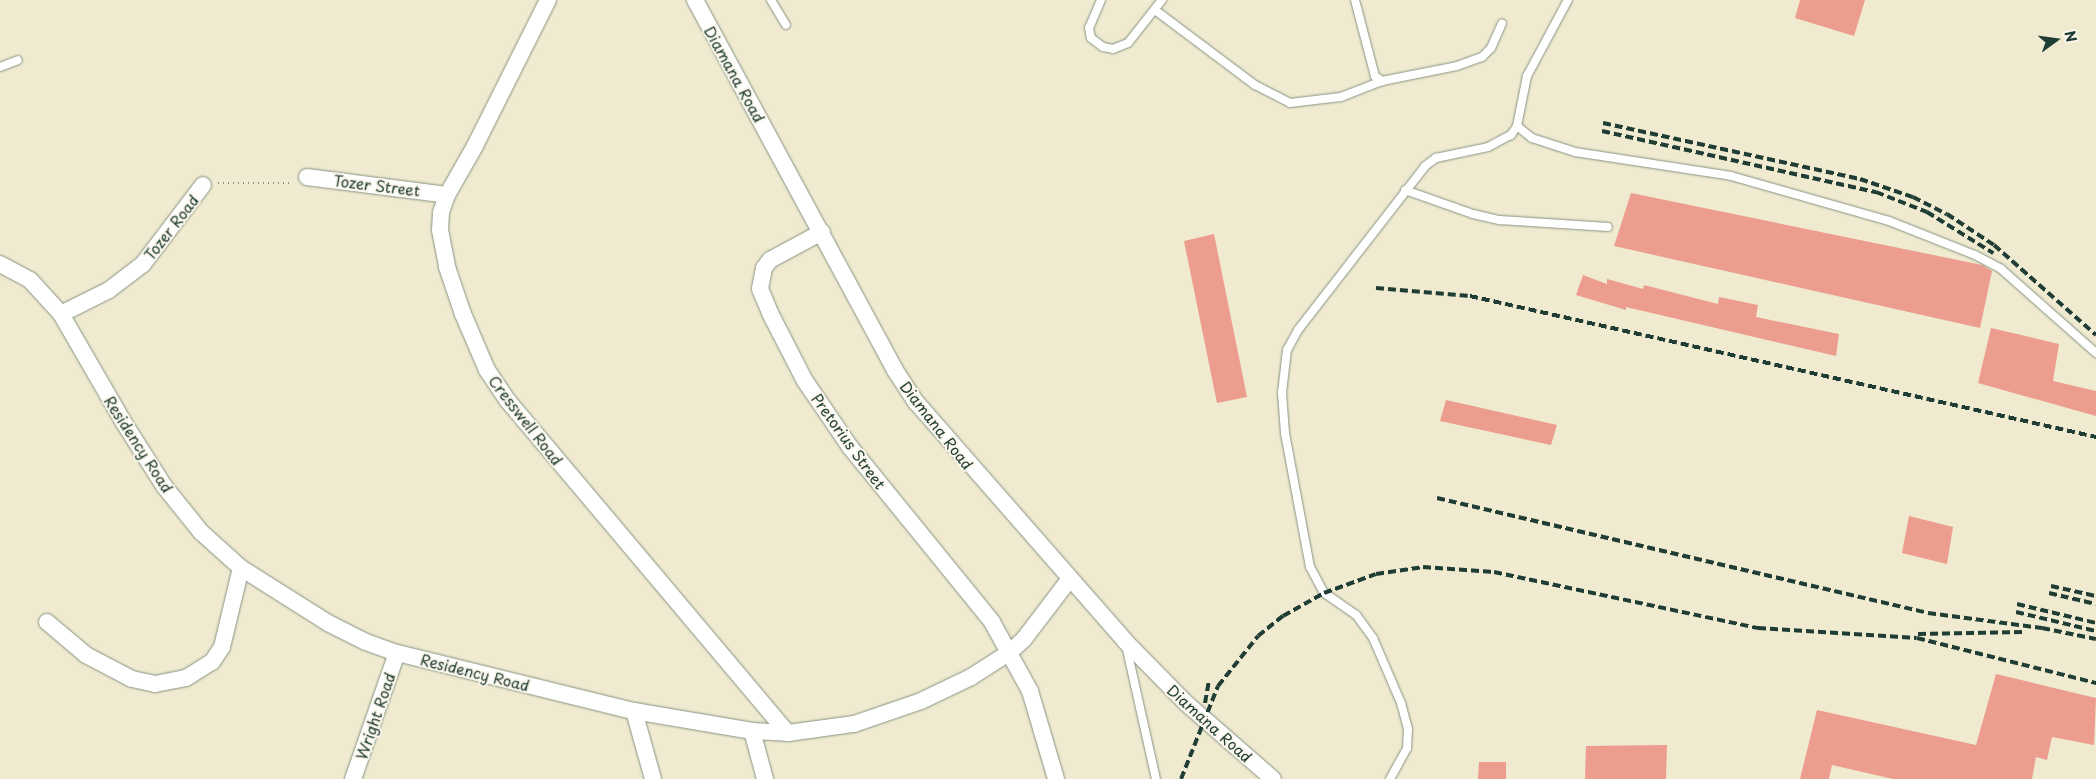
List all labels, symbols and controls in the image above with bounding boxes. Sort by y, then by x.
north arrow [2031,15,2081,65]
street label: Diamana Road [701,23,769,125]
text: N [2060,28,2083,44]
street label: Tozer Street [333,171,421,199]
street label: Tozer Road [140,190,202,264]
street label: Cresswell Road [485,371,567,469]
street label: Diamana Road [897,377,977,473]
street label: Pretorius Street [808,390,890,492]
street label: Residency Road [101,392,177,496]
street label: Residency Road [418,650,532,694]
street label: Wright Road [352,670,398,762]
street label: Diamana Road [1164,680,1256,766]

